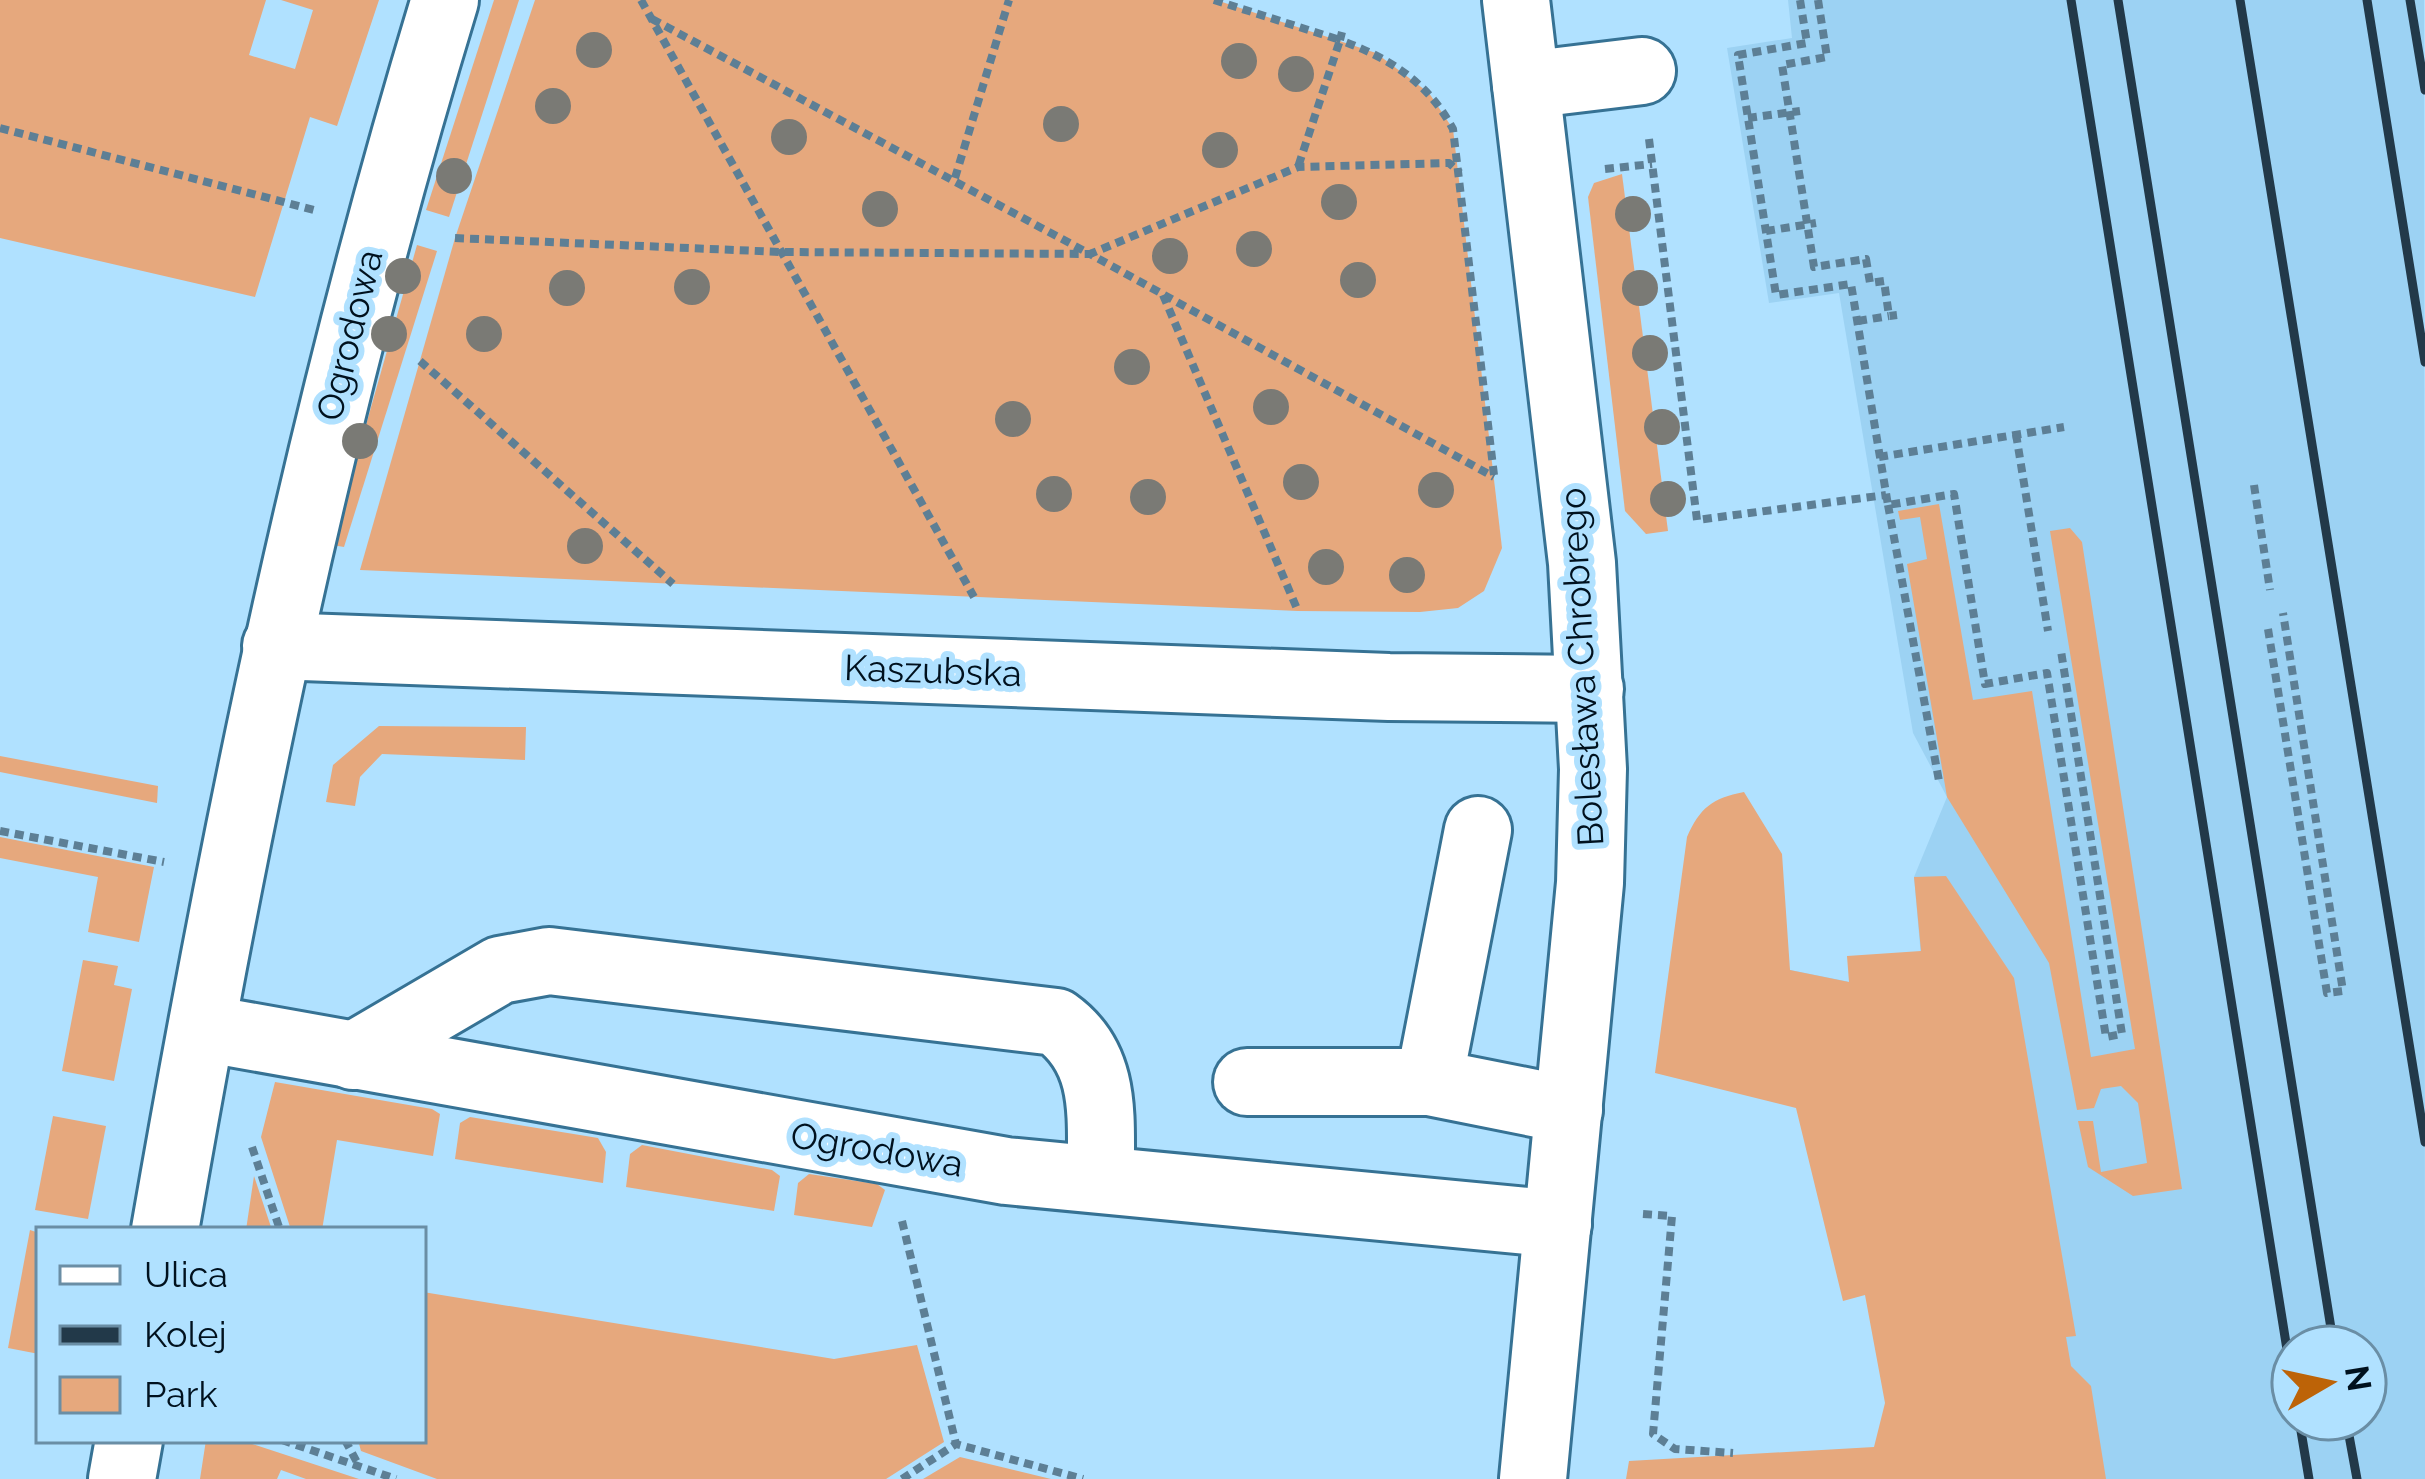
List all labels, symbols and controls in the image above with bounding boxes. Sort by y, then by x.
street label: Ogrodowa [308,245,390,425]
street label: Bolesława Chrobrego [1551,487,1611,847]
street label: Kaszubska [844,646,1022,694]
street label: Ogrodowa [788,1113,966,1185]
legend [36,1227,426,1443]
text: Ulica [144,1253,228,1295]
text: Kolej [144,1313,226,1355]
north arrow [2269,1323,2389,1443]
text: N [2337,1363,2379,1394]
text: Park [144,1373,218,1415]

